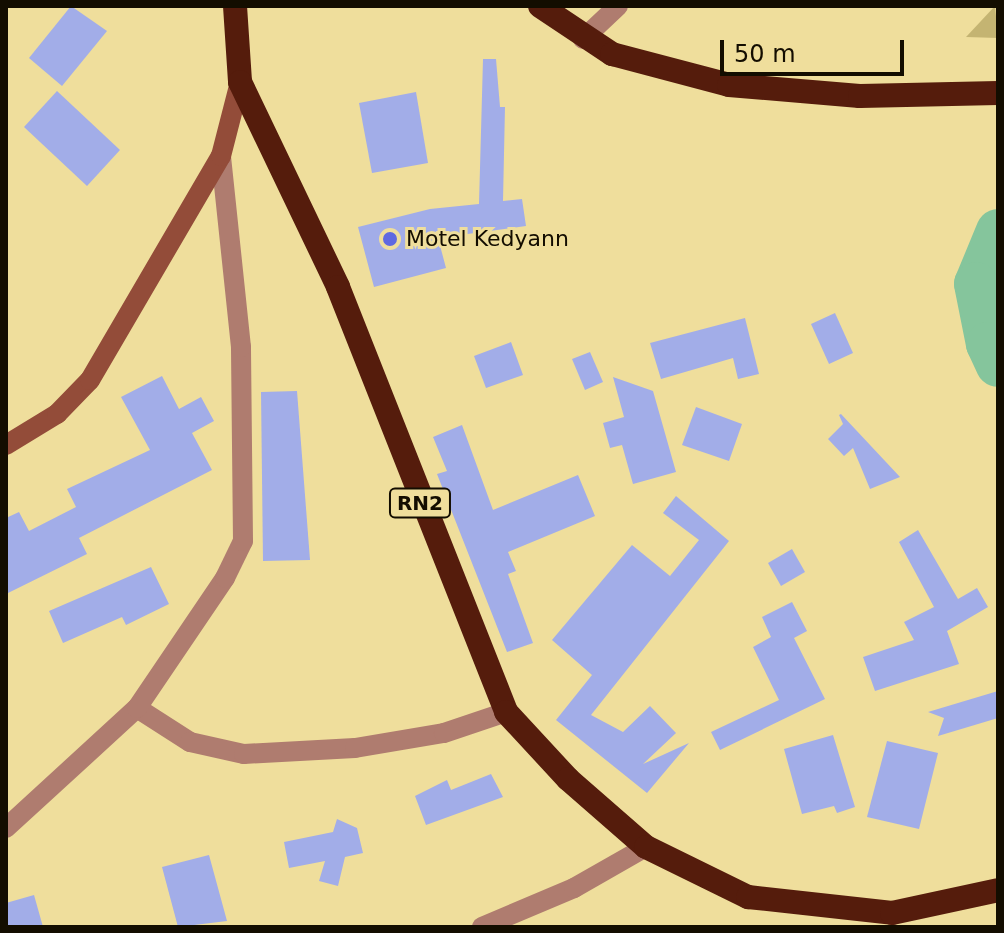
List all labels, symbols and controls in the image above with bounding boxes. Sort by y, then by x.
scale bar [724,24,908,74]
text: 50 m [734,40,796,68]
place label: Motel Kedyann [406,226,569,252]
marker: Motel Kedyann [381,230,399,248]
road number: RN2 [388,487,452,519]

